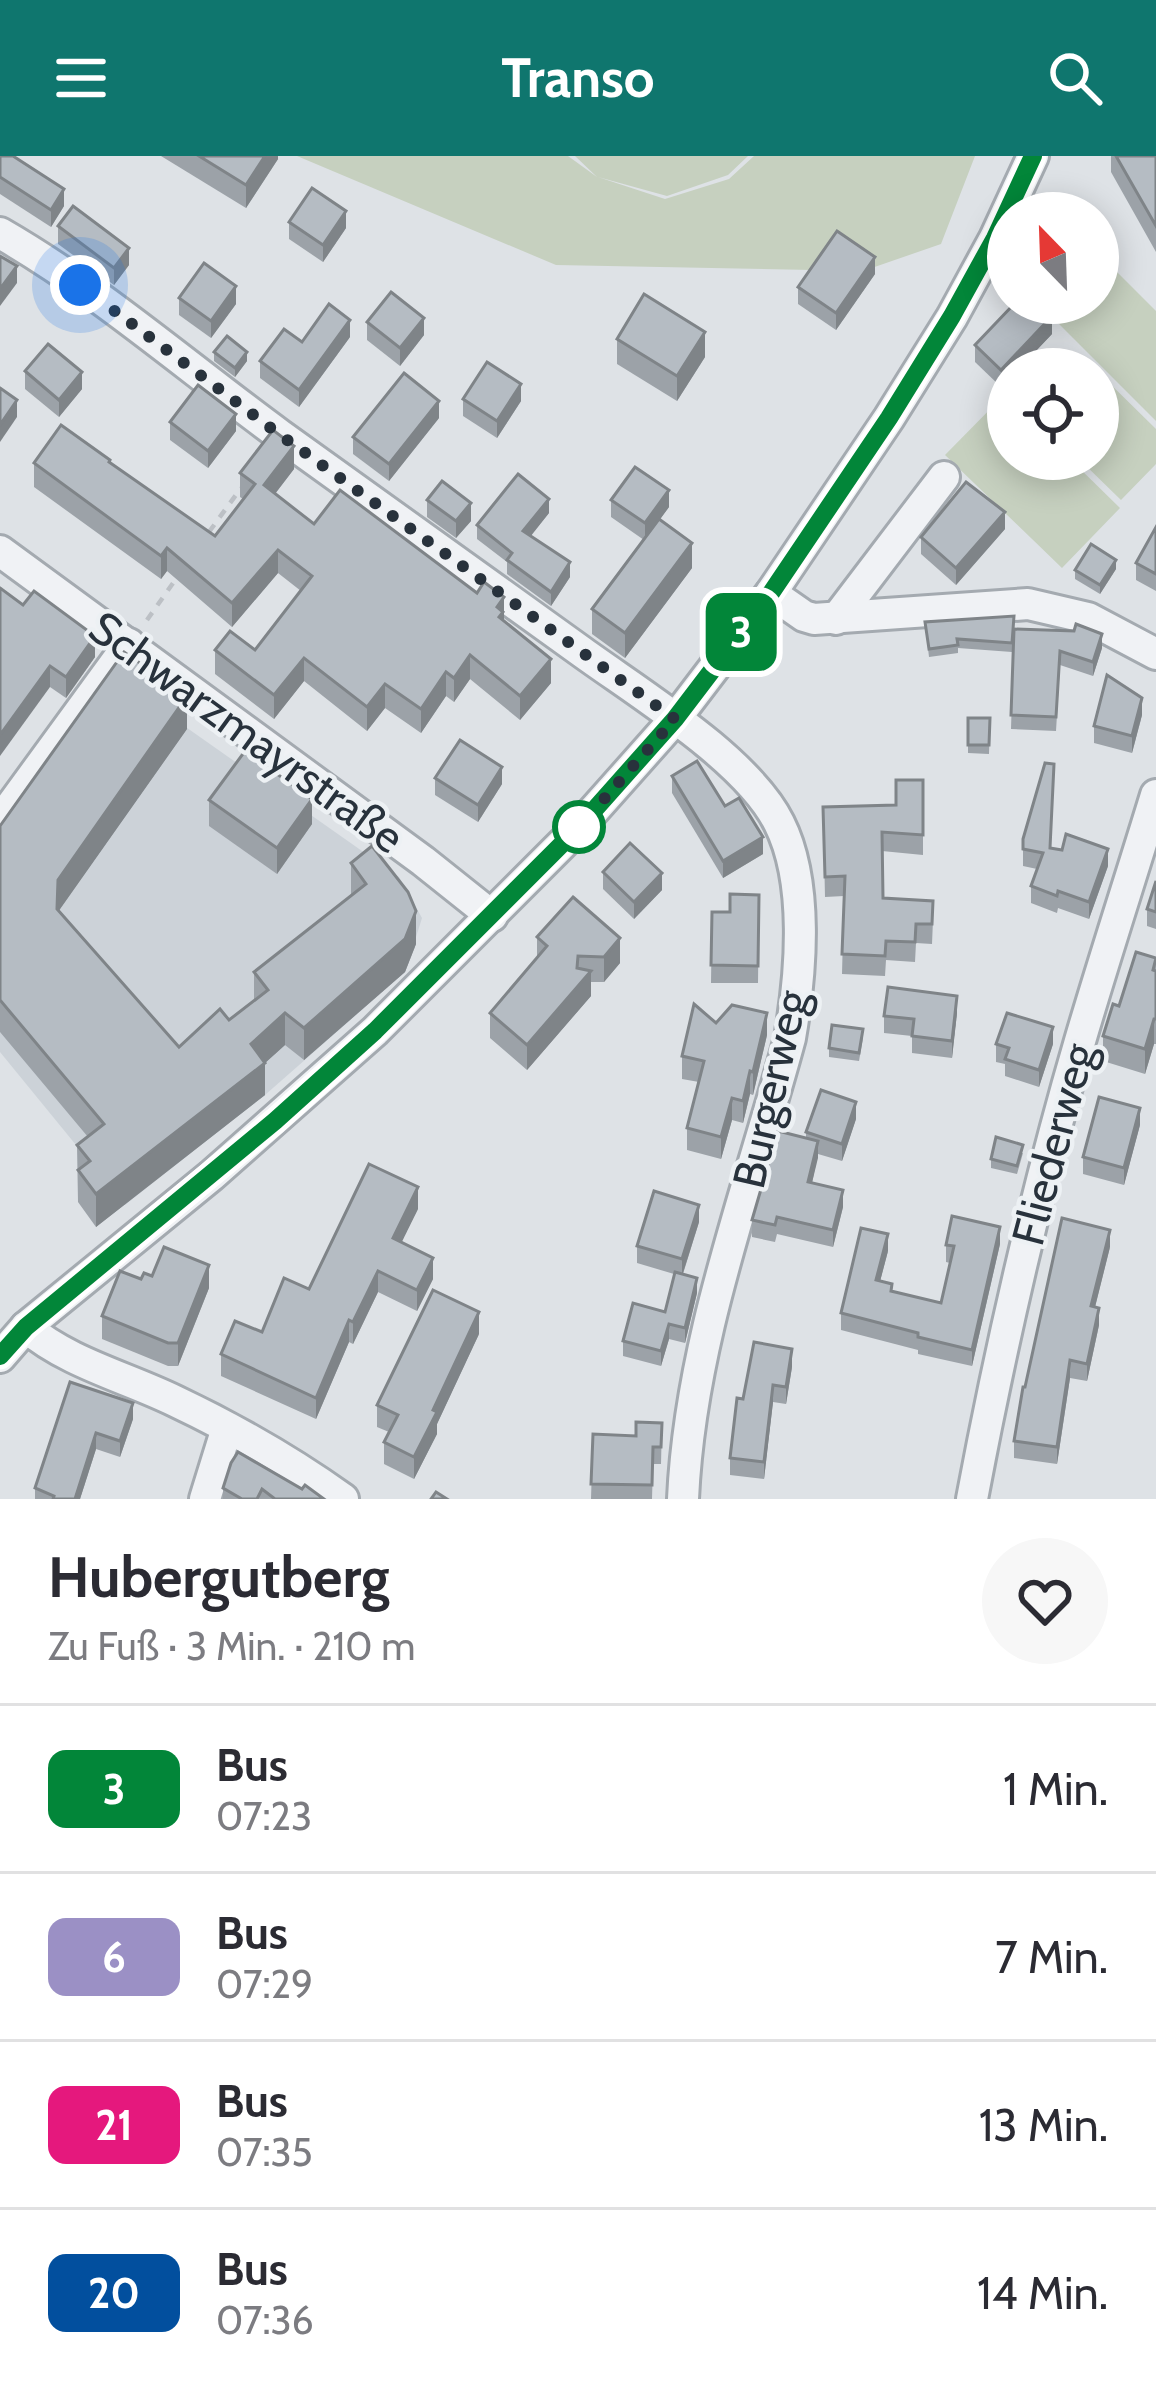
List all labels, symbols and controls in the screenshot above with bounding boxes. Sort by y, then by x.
icon: menu [48,45,114,111]
text: Transo [501,45,655,111]
icon: search [1042,45,1108,111]
north arrow [987,192,1119,324]
map controls [987,192,1119,480]
your location [50,255,110,315]
button: locate [987,348,1119,480]
line badge: 3 [702,593,780,671]
street label: Schwarzmayrstraße [79,600,415,864]
text: 3 [730,606,752,658]
unlabelled marker [554,802,604,852]
street label: Burgerweg [721,984,819,1193]
street label: Fliederweg [1000,1037,1106,1251]
button: heart [982,1538,1108,1664]
text: Hubergutberg [48,1542,390,1611]
text: Zu Fuß · 3 Min. · 210 m [48,1622,416,1670]
text: Bus [216,1738,288,1792]
text: 1 Min. [1003,1762,1108,1816]
text: 3 [103,1763,125,1815]
text: 07:23 [216,1792,312,1840]
text: Bus [216,1906,288,1960]
text: 7 Min. [995,1930,1108,1984]
text: 6 [102,1931,126,1983]
text: 07:29 [216,1960,313,2008]
text: Bus [216,2074,288,2128]
text: 13 Min. [979,2098,1108,2152]
text: 21 [95,2099,133,2151]
text: 07:35 [216,2128,313,2176]
text: Bus [216,2242,288,2296]
text: 14 Min. [977,2266,1108,2320]
text: 20 [88,2267,140,2319]
text: 07:36 [216,2296,314,2344]

